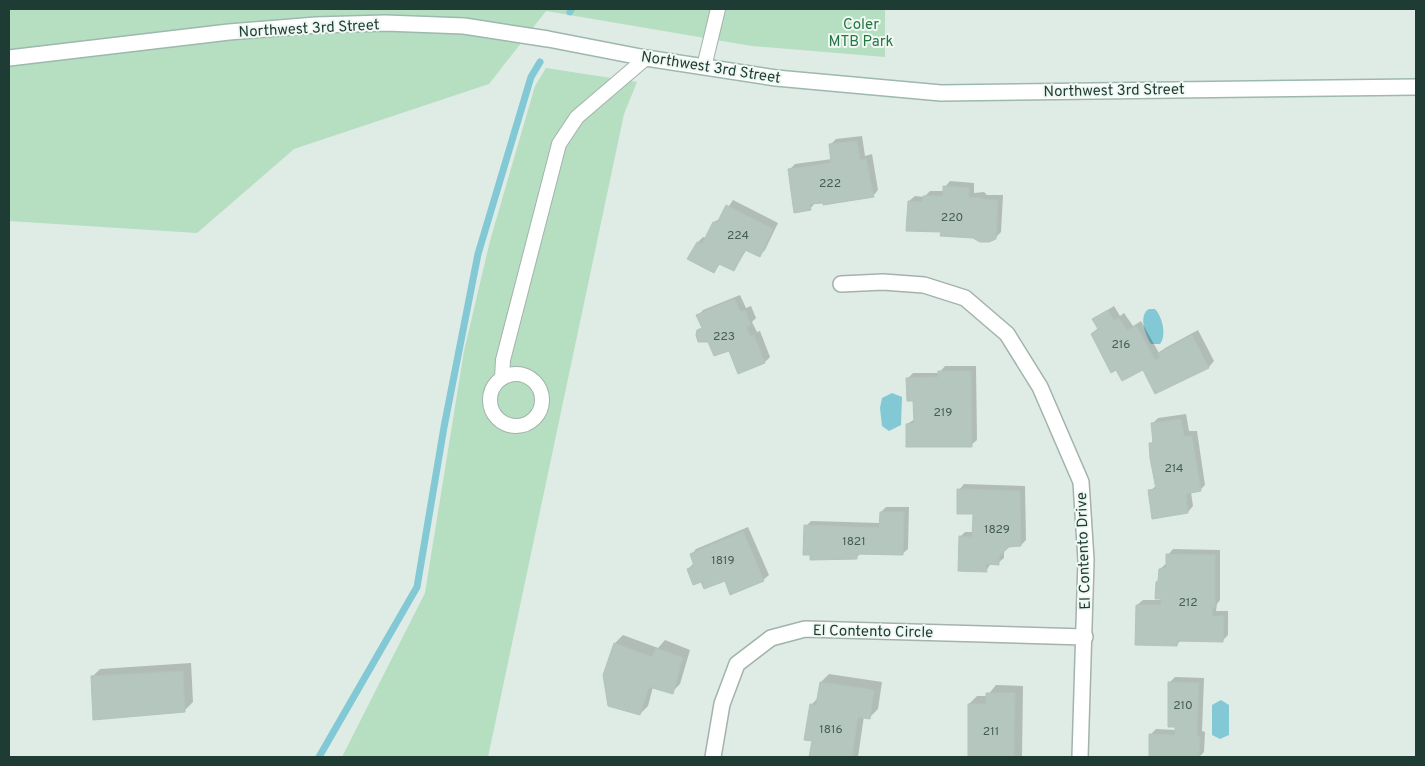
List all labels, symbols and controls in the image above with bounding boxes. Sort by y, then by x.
street label: Northwest 3rd Street [238,16,380,43]
park label: Coler MTB Park [828,16,894,52]
street label: Northwest 3rd Street [640,48,782,89]
street label: Northwest 3rd Street [1043,81,1185,102]
house number: 222 [819,176,841,192]
house number: 220 [941,210,963,226]
house number: 224 [727,228,749,244]
house number: 223 [713,329,735,345]
house number: 216 [1112,337,1130,353]
house number: 219 [934,405,952,421]
house number: 214 [1164,461,1184,477]
street label: El Contento Drive [1073,492,1096,610]
house number: 1829 [984,522,1010,538]
house number: 1821 [842,534,866,550]
house number: 1819 [711,553,735,569]
house number: 212 [1178,595,1198,611]
street label: El Contento Circle [813,622,933,643]
house number: 210 [1173,698,1193,714]
house number: 1816 [819,722,843,738]
house number: 211 [983,724,999,740]

